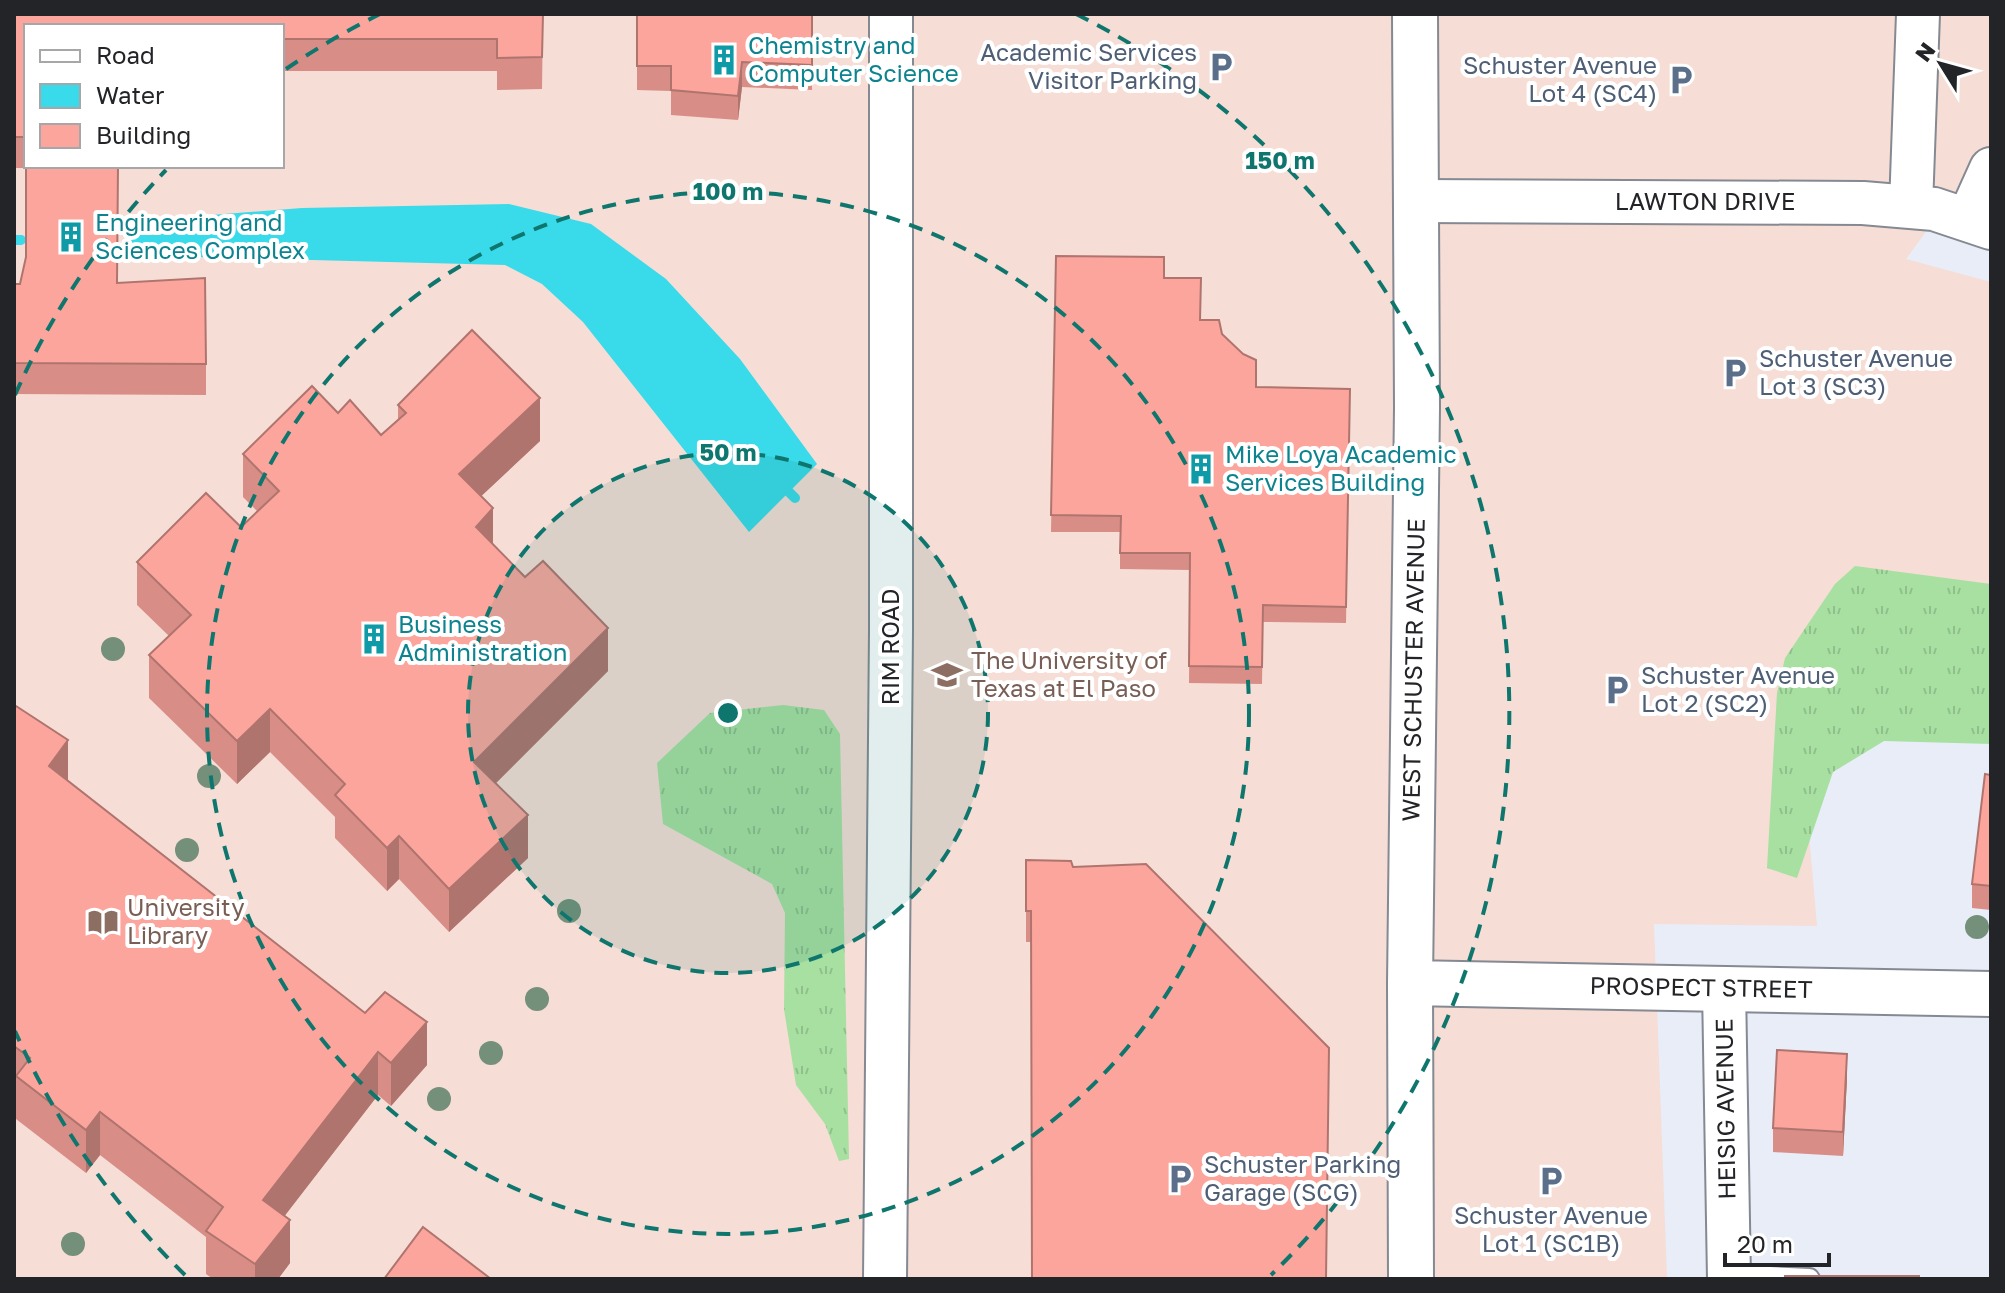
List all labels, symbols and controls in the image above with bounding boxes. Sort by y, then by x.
legend [24,24,284,168]
north arrow [1901,24,1981,104]
place label: Chemistry and Computer Science [748,30,959,87]
place label: Academic Services Visitor Parking [980,37,1197,94]
text: N [1909,37,1940,66]
text: Road [96,40,155,69]
building icon: Chemistry and Computer Science [707,43,741,77]
parking icon: Academic Services Visitor Parking [1204,50,1238,84]
place label: Schuster Avenue Lot 4 (SC4) [1463,50,1657,107]
parking icon: Schuster Avenue Lot 4 (SC4) [1664,63,1698,97]
text: Water [96,80,164,109]
text: Building [96,120,191,149]
text: 150 m [1245,145,1315,174]
text: 100 m [693,176,763,205]
street label: LAWTON DRIVE [1615,186,1795,215]
place label: Engineering and Sciences Complex [95,207,305,264]
building icon: Engineering and Sciences Complex [54,220,88,254]
place label: Schuster Avenue Lot 3 (SC3) [1759,343,1953,400]
parking icon: Schuster Avenue Lot 3 (SC3) [1718,356,1752,390]
text: 50 m [699,437,757,466]
place label: Mike Loya Academic Services Building [1225,439,1457,496]
building icon: Mike Loya Academic Services Building [1184,452,1218,486]
street label: WEST SCHUSTER AVENUE [1395,518,1430,822]
street label: RIM ROAD [875,589,904,705]
place label: Business Administration [398,609,567,666]
building icon: Business Administration [357,622,391,656]
place label: The University of Texas at El Paso [971,645,1167,702]
school or university icon: The University of Texas at El Paso [930,658,964,692]
place label: Schuster Avenue Lot 2 (SC2) [1641,660,1835,717]
parking icon: Schuster Avenue Lot 2 (SC2) [1600,673,1634,707]
centre of rings [714,699,742,727]
place label: University Library [127,892,245,949]
library icon: University Library [86,905,120,939]
street label: PROSPECT STREET [1589,970,1813,1003]
street label: HEISIG AVENUE [1708,1018,1741,1200]
place label: Schuster Parking Garage (SCG) [1204,1149,1401,1206]
parking icon: Schuster Parking Garage (SCG) [1163,1162,1197,1196]
parking icon: Schuster Avenue Lot 1 (SC1B) [1534,1164,1568,1198]
place label: Schuster Avenue Lot 1 (SC1B) [1454,1200,1648,1257]
scale bar [1725,1217,1829,1267]
text: 20 m [1737,1229,1793,1258]

